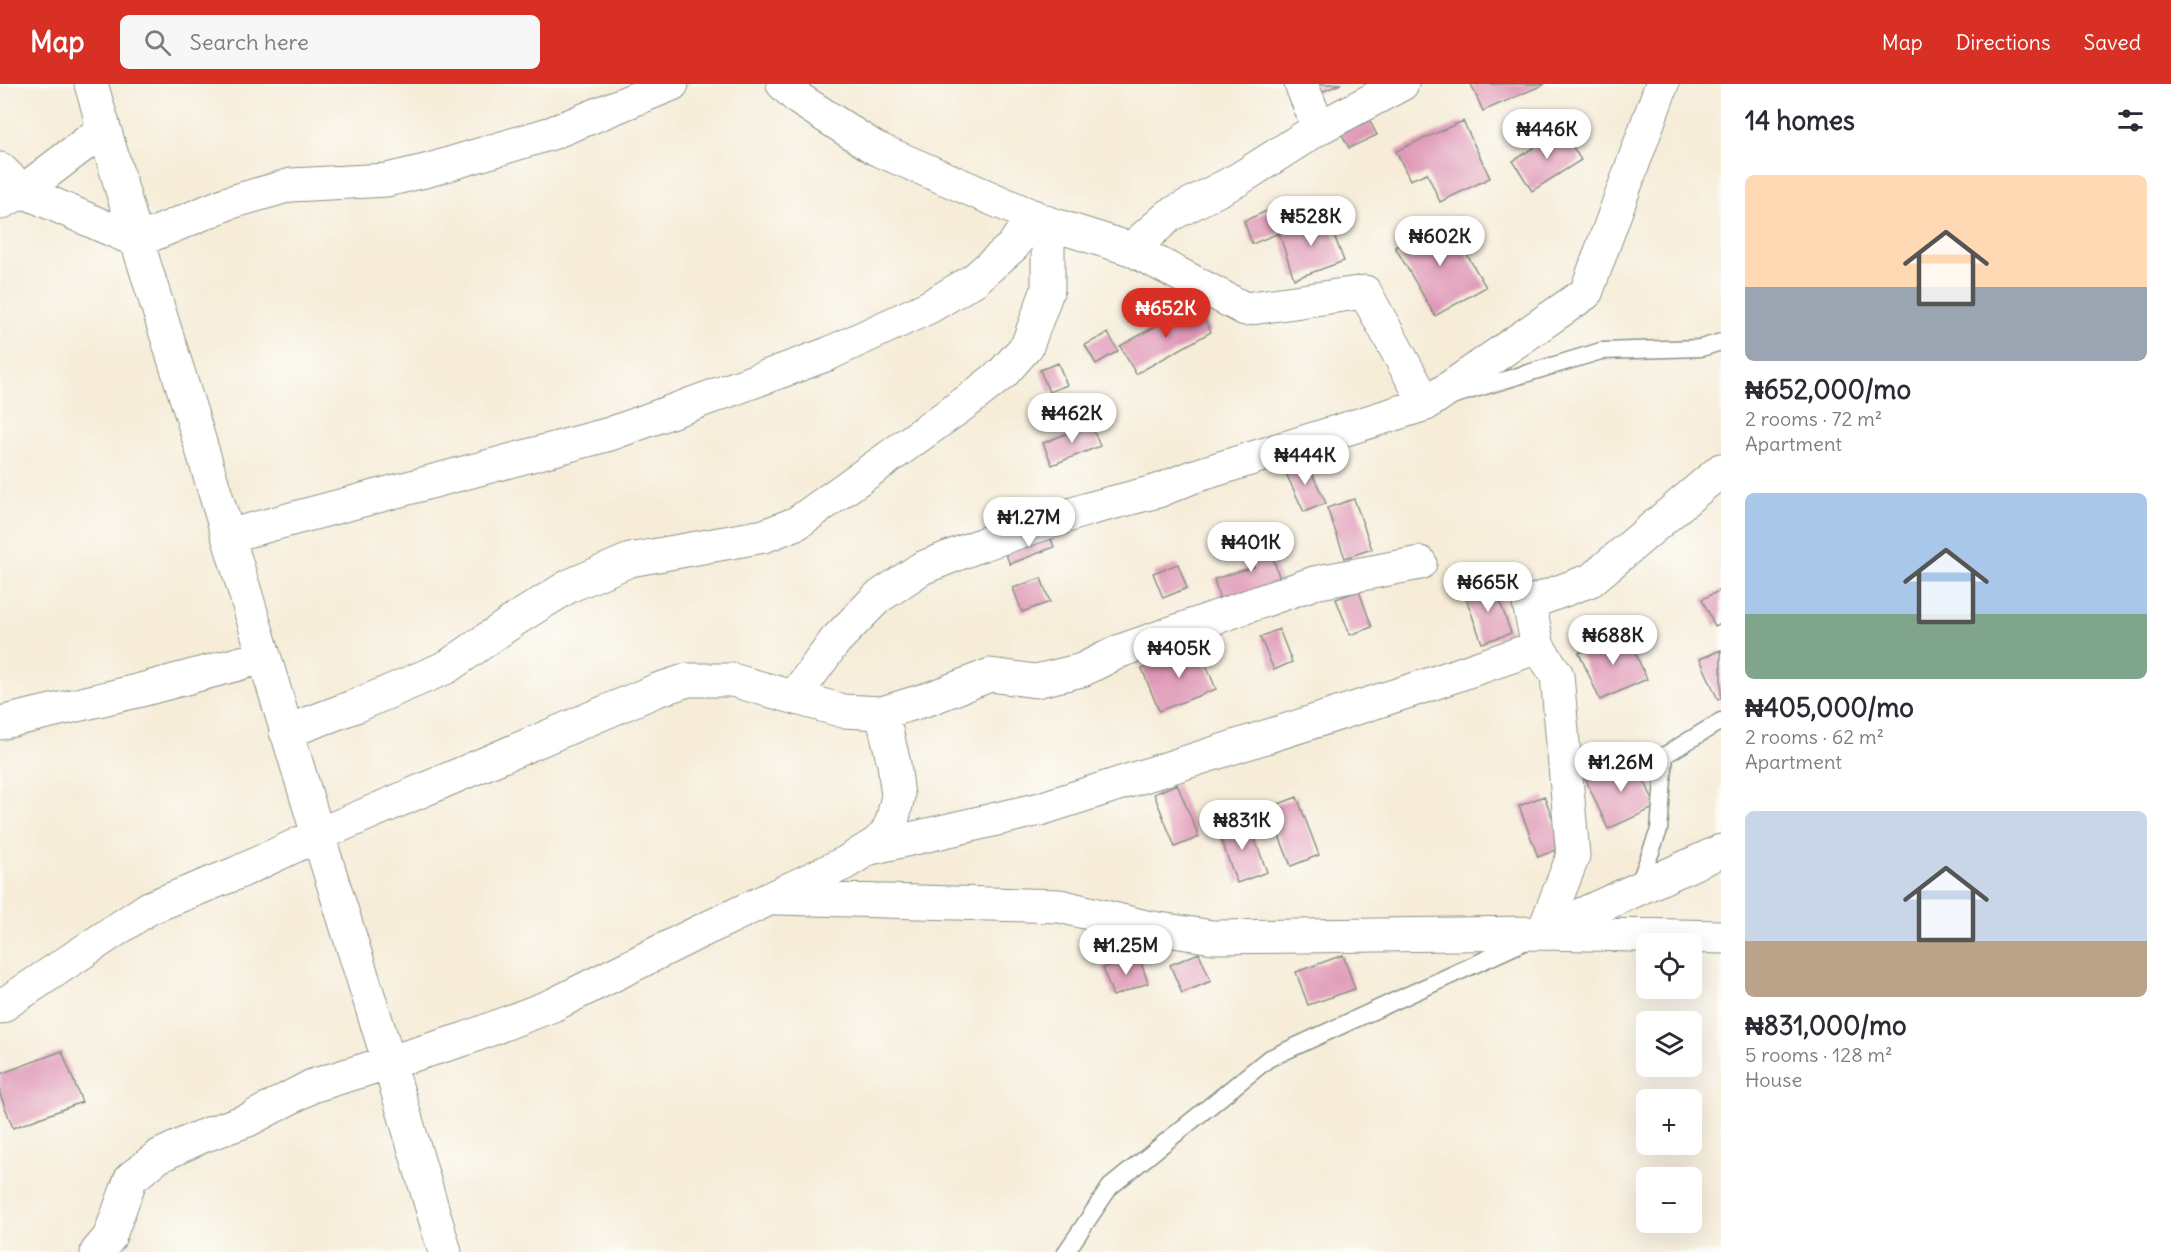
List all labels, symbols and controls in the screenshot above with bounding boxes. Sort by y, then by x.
search box [120,15,540,69]
text: Map [30,24,84,60]
icon: search [141,26,174,59]
text: Search here [189,28,309,56]
text: Map [1882,29,1923,56]
text: Directions [1956,29,2050,56]
text: Saved [2083,29,2141,56]
text: 14 homes [1745,104,1855,137]
icon: filters [2114,104,2147,137]
pin: ₦446K [1505,109,1589,160]
text: ₦446K [1516,116,1578,141]
pin: ₦528K [1269,196,1353,247]
text: ₦528K [1281,203,1341,228]
icon: home [1892,214,2000,322]
pin: ₦602K [1398,216,1482,267]
text: ₦602K [1409,223,1471,248]
pin: ₦652K [1124,288,1208,339]
text: ₦652K [1136,295,1196,320]
text: ₦652,000/mo [1745,373,1911,406]
pin: ₦462K [1030,393,1114,444]
text: ₦462K [1042,400,1102,425]
text: 2 rooms · 72 m² [1745,406,1882,431]
text: Apartment [1745,431,1842,456]
pin: ₦444K [1263,435,1347,486]
text: ₦444K [1274,442,1336,467]
pin: ₦1.27M [980,497,1078,548]
text: ₦1.27M [997,504,1061,529]
pin: ₦401K [1209,522,1293,573]
text: ₦401K [1221,529,1281,554]
icon: home [1892,532,2000,640]
pin: ₦665K [1446,562,1530,613]
text: ₦665K [1457,569,1519,594]
pin: ₦688K [1571,615,1655,666]
text: ₦688K [1582,622,1644,647]
pin: ₦405K [1137,628,1221,679]
text: ₦405K [1147,635,1211,660]
text: ₦405,000/mo [1745,691,1914,724]
text: 2 rooms · 62 m² [1745,724,1884,749]
pin: ₦1.26M [1572,742,1670,793]
text: ₦1.26M [1588,749,1654,774]
text: Apartment [1745,749,1842,774]
pin: ₦831K [1200,800,1284,851]
text: ₦831K [1213,807,1271,832]
icon: home [1892,850,2000,958]
pin: ₦1.25M [1077,925,1175,976]
text: ₦1.25M [1093,932,1159,957]
map controls [1636,933,1702,1233]
button: locate [1636,933,1702,999]
text: ₦831,000/mo [1745,1009,1907,1042]
button: layers [1636,1011,1702,1077]
text: 5 rooms · 128 m² [1745,1042,1893,1067]
text: House [1745,1067,1802,1092]
button: + [1636,1089,1702,1155]
button: − [1636,1167,1702,1233]

